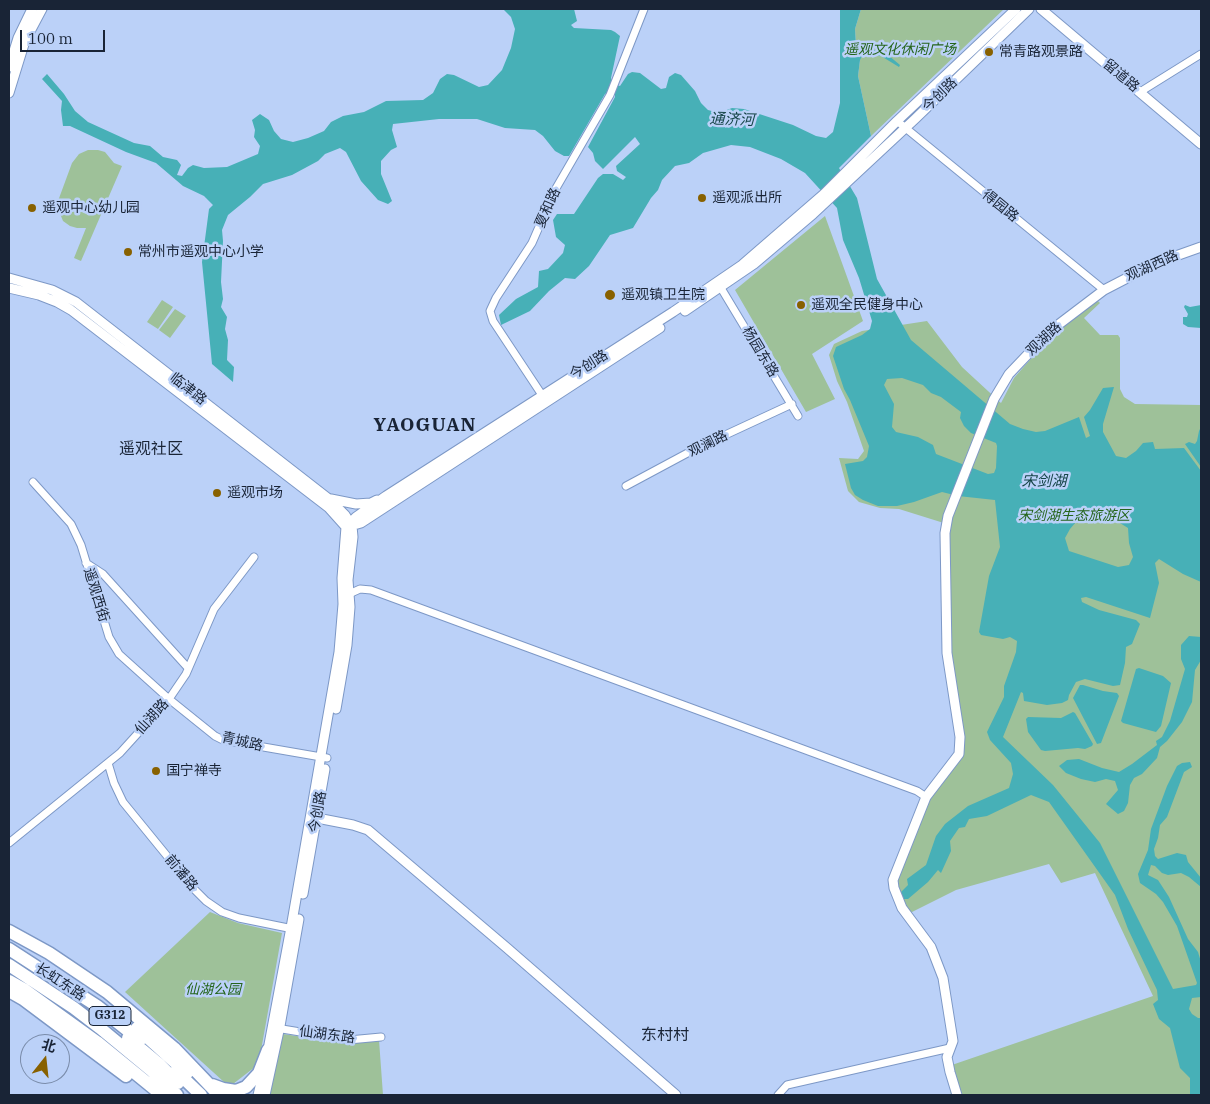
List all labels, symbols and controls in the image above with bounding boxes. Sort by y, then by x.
scale bar [22,20,108,52]
text: 100 m [28,29,73,48]
park label: 遥观文化休闲广场 [844,42,956,58]
place label: 常青路观景路 [999,44,1083,60]
marker: 常青路观景路 [983,46,995,58]
street label: 留道路 [1100,56,1142,96]
street label: 今创路 [919,74,961,116]
water label: 通济河 [709,110,755,130]
street label: 夏和路 [532,185,564,231]
street label: 得园路 [978,186,1022,226]
place label: 遥观派出所 [712,190,782,206]
marker: 遥观派出所 [696,192,708,204]
place label: 遥观中心幼儿园 [42,200,140,216]
marker: 遥观中心幼儿园 [26,202,38,214]
place label: 常州市遥观中心小学 [138,244,264,260]
marker: 常州市遥观中心小学 [122,246,134,258]
street label: 观湖西路 [1123,247,1181,285]
place label: 遥观镇卫生院 [621,287,705,303]
marker: 遥观镇卫生院 [603,288,617,302]
place label: 遥观全民健身中心 [811,297,923,313]
marker: 遥观全民健身中心 [795,299,807,311]
street label: 观湖路 [1023,319,1065,359]
street label: 杨园东路 [738,324,782,380]
street label: 今创路 [567,347,611,383]
street label: 临津路 [166,369,210,409]
district label: YAOGUAN [372,415,478,437]
street label: 观澜路 [685,427,731,461]
district label: 遥观社区 [119,439,183,459]
water label: 宋剑湖 [1022,473,1066,491]
place label: 遥观市场 [227,485,283,501]
marker: 遥观市场 [211,487,223,499]
park label: 宋剑湖生态旅游区 [1018,508,1130,524]
street label: 遥观西街 [80,566,112,624]
street label: 仙湖路 [132,696,172,738]
street label: 青城路 [220,729,264,755]
place label: 国宁禅寺 [166,763,222,779]
marker: 国宁禅寺 [150,765,162,777]
street label: 今创路 [306,790,330,834]
street label: 前潘路 [161,852,201,894]
street label: 长虹东路 [32,960,88,1004]
park label: 仙湖公园 [185,982,241,998]
road number: G312 [89,1006,131,1026]
street label: 仙湖东路 [298,1023,356,1047]
district label: 东村村 [641,1025,689,1045]
north arrow [20,1034,70,1084]
text: 北 [40,1035,58,1056]

